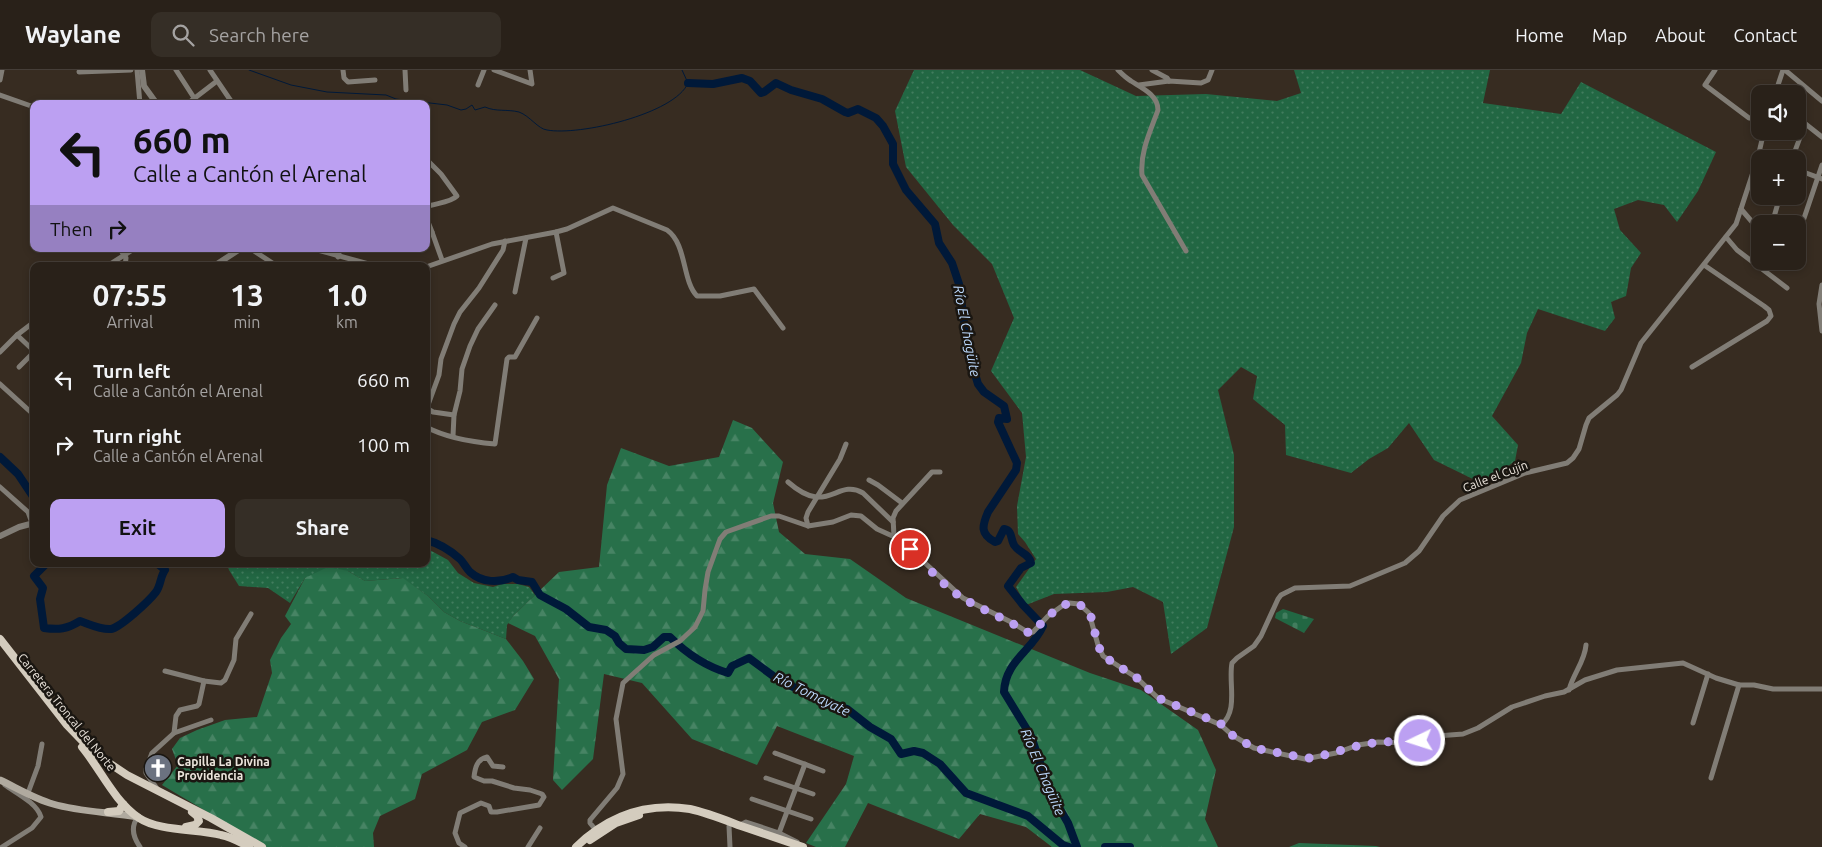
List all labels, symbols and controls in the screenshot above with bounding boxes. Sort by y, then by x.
search box [151,12,501,57]
text: Waylane [25,21,121,48]
icon: search [169,21,197,49]
text: Search here [209,24,309,46]
text: Home [1515,25,1564,45]
text: Map [1592,25,1627,45]
text: About [1655,25,1705,45]
text: Contact [1733,25,1797,45]
map controls [1751,85,1806,270]
button: sound [1751,85,1806,140]
icon: left [50,120,115,185]
text: 660 m [133,120,231,160]
button: + [1751,150,1806,205]
text: Calle a Cantón el Arenal [133,161,367,186]
icon: right [103,215,131,243]
button: − [1751,215,1806,270]
text: Then [50,218,93,240]
text: 07:55 [92,278,168,312]
text: 13 [230,278,264,312]
text: 1.0 [326,278,368,312]
water label: Río El Chagüite [950,284,984,378]
text: Arrival [107,313,153,331]
text: min [233,313,260,331]
text: km [336,313,358,331]
text: Turn left [93,360,171,382]
icon: left [50,366,78,394]
text: 660 m [357,369,410,391]
text: Calle a Cantón el Arenal [93,382,263,400]
text: Turn right [93,425,181,447]
icon: right [50,431,78,459]
text: 100 m [357,434,410,456]
text: Calle a Cantón el Arenal [93,447,263,465]
street label: Calle el Cujín [1461,458,1529,494]
button: Exit [50,499,225,557]
button: Share [235,499,410,557]
pin [889,528,931,570]
icon: arrive [896,535,924,563]
street label: Carretera Troncal del Norte [16,651,118,773]
water label: Río Tomayate [771,669,853,719]
position arrow [1393,714,1445,766]
water label: Río El Chagüite [1017,726,1069,818]
church icon: Capilla La Divina Providencia [143,753,173,783]
place label: Capilla La Divina Providencia [177,755,270,782]

